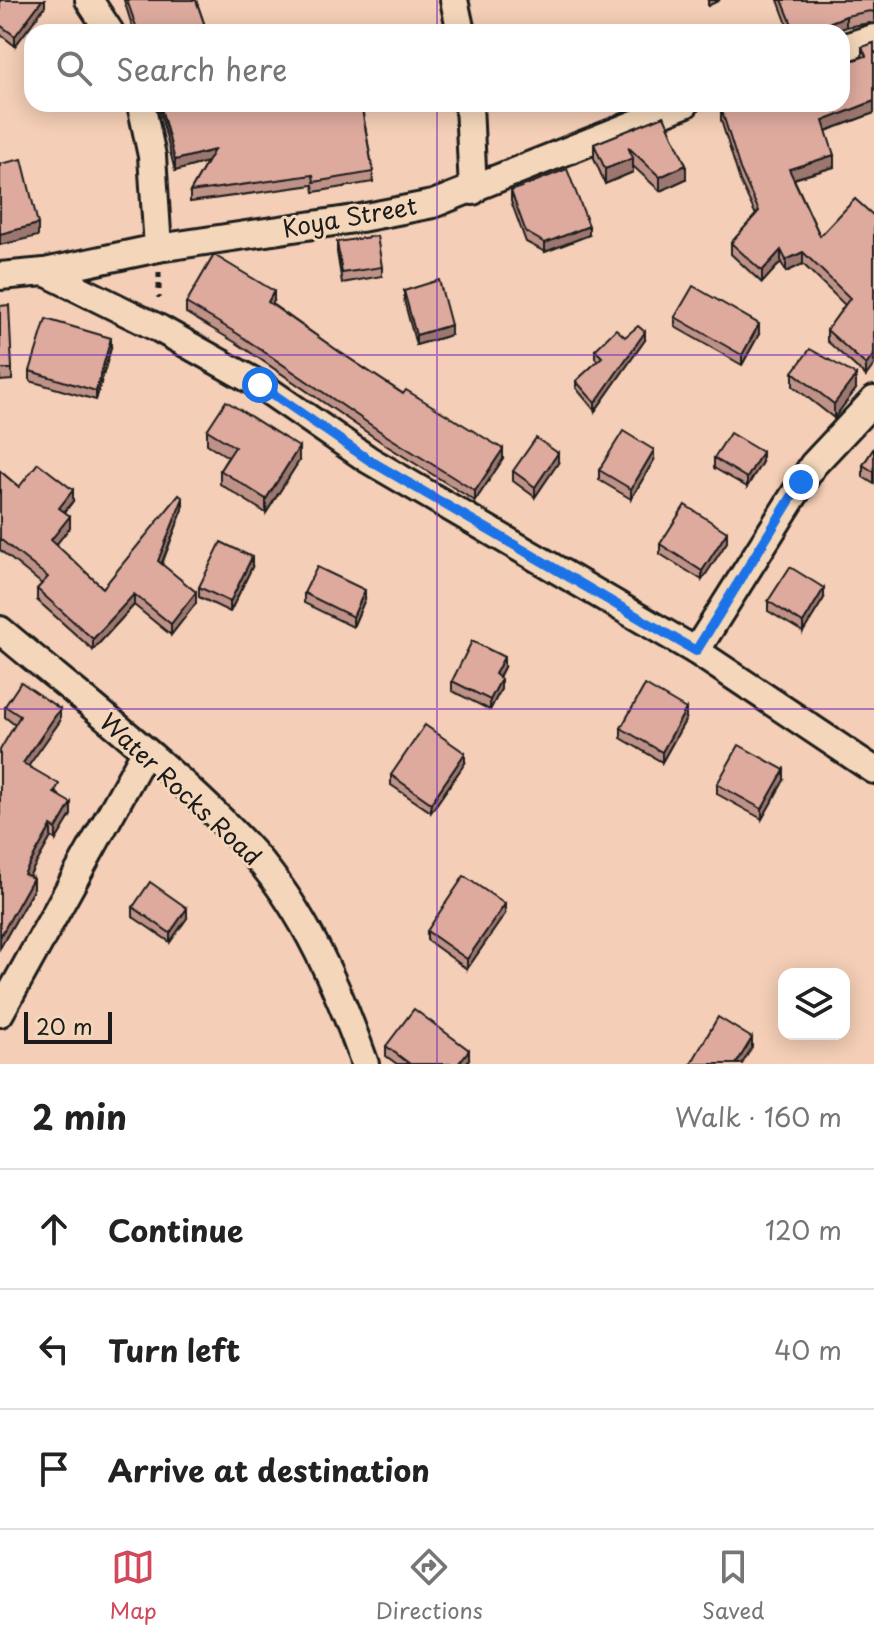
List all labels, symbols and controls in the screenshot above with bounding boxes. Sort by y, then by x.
search box [24,24,850,112]
icon: search [52,46,96,90]
text: Search here [116,46,288,91]
street label: Koya Street [280,186,420,246]
route start [242,367,278,403]
route end [783,464,819,500]
street label: Water Rocks Road [92,704,270,873]
map controls [778,968,850,1040]
button: layers [778,968,850,1040]
scale bar [24,1008,112,1044]
text: 20 m [36,1009,93,1042]
text: 2 min [32,1090,127,1142]
text: Walk · 160 m [675,1097,842,1136]
icon: ahead [32,1207,76,1251]
text: Continue [108,1207,243,1252]
text: 120 m [765,1210,842,1249]
icon: left [32,1327,76,1371]
text: Turn left [108,1327,240,1372]
text: 40 m [774,1330,842,1369]
icon: arrive [32,1447,76,1491]
text: Arrive at destination [108,1447,430,1492]
tab: Map [110,1545,157,1626]
tab: Directions [376,1545,483,1626]
tab: Saved [702,1545,764,1626]

